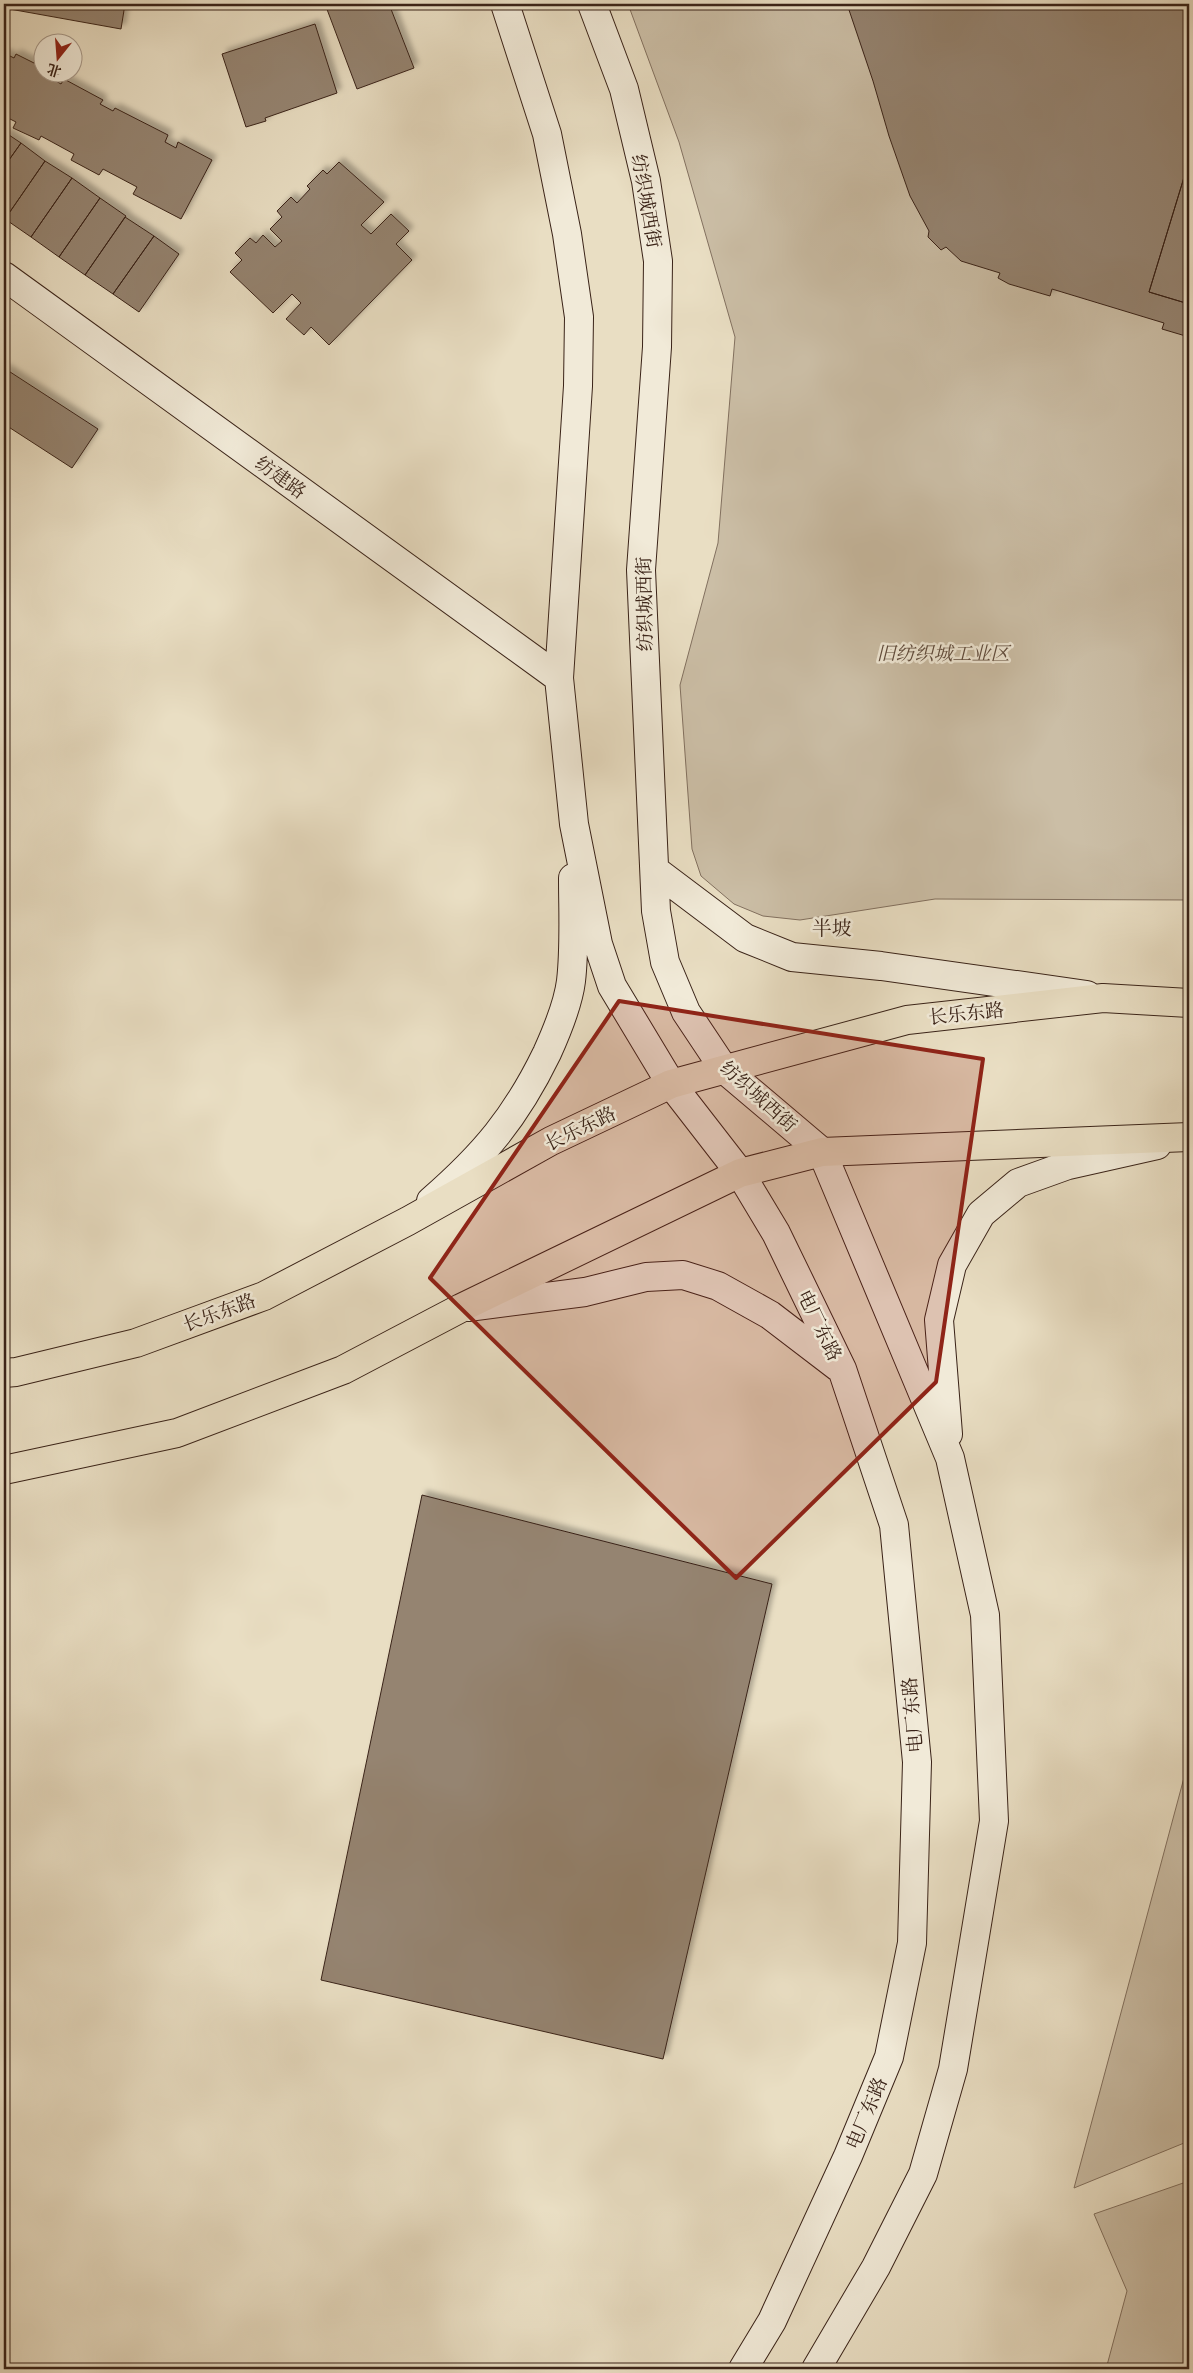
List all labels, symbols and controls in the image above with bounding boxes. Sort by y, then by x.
north arrow [32,32,82,82]
text: 北 [45,59,64,80]
street label: 纺织城西街 [625,152,665,250]
street label: 纺建路 [250,452,310,505]
street label: 纺织城西街 [633,556,659,652]
park label: 旧纺织城工业区 [876,643,1012,667]
district label: 半坡 [812,917,852,942]
street label: 长乐东路 [927,999,1005,1031]
street label: 纺织城西街 [714,1057,801,1138]
street label: 长乐东路 [541,1102,620,1157]
street label: 电厂东路 [791,1286,846,1365]
street label: 长乐东路 [180,1290,260,1338]
street label: 电厂东路 [899,1676,929,1754]
street label: 电厂东路 [842,2074,894,2153]

